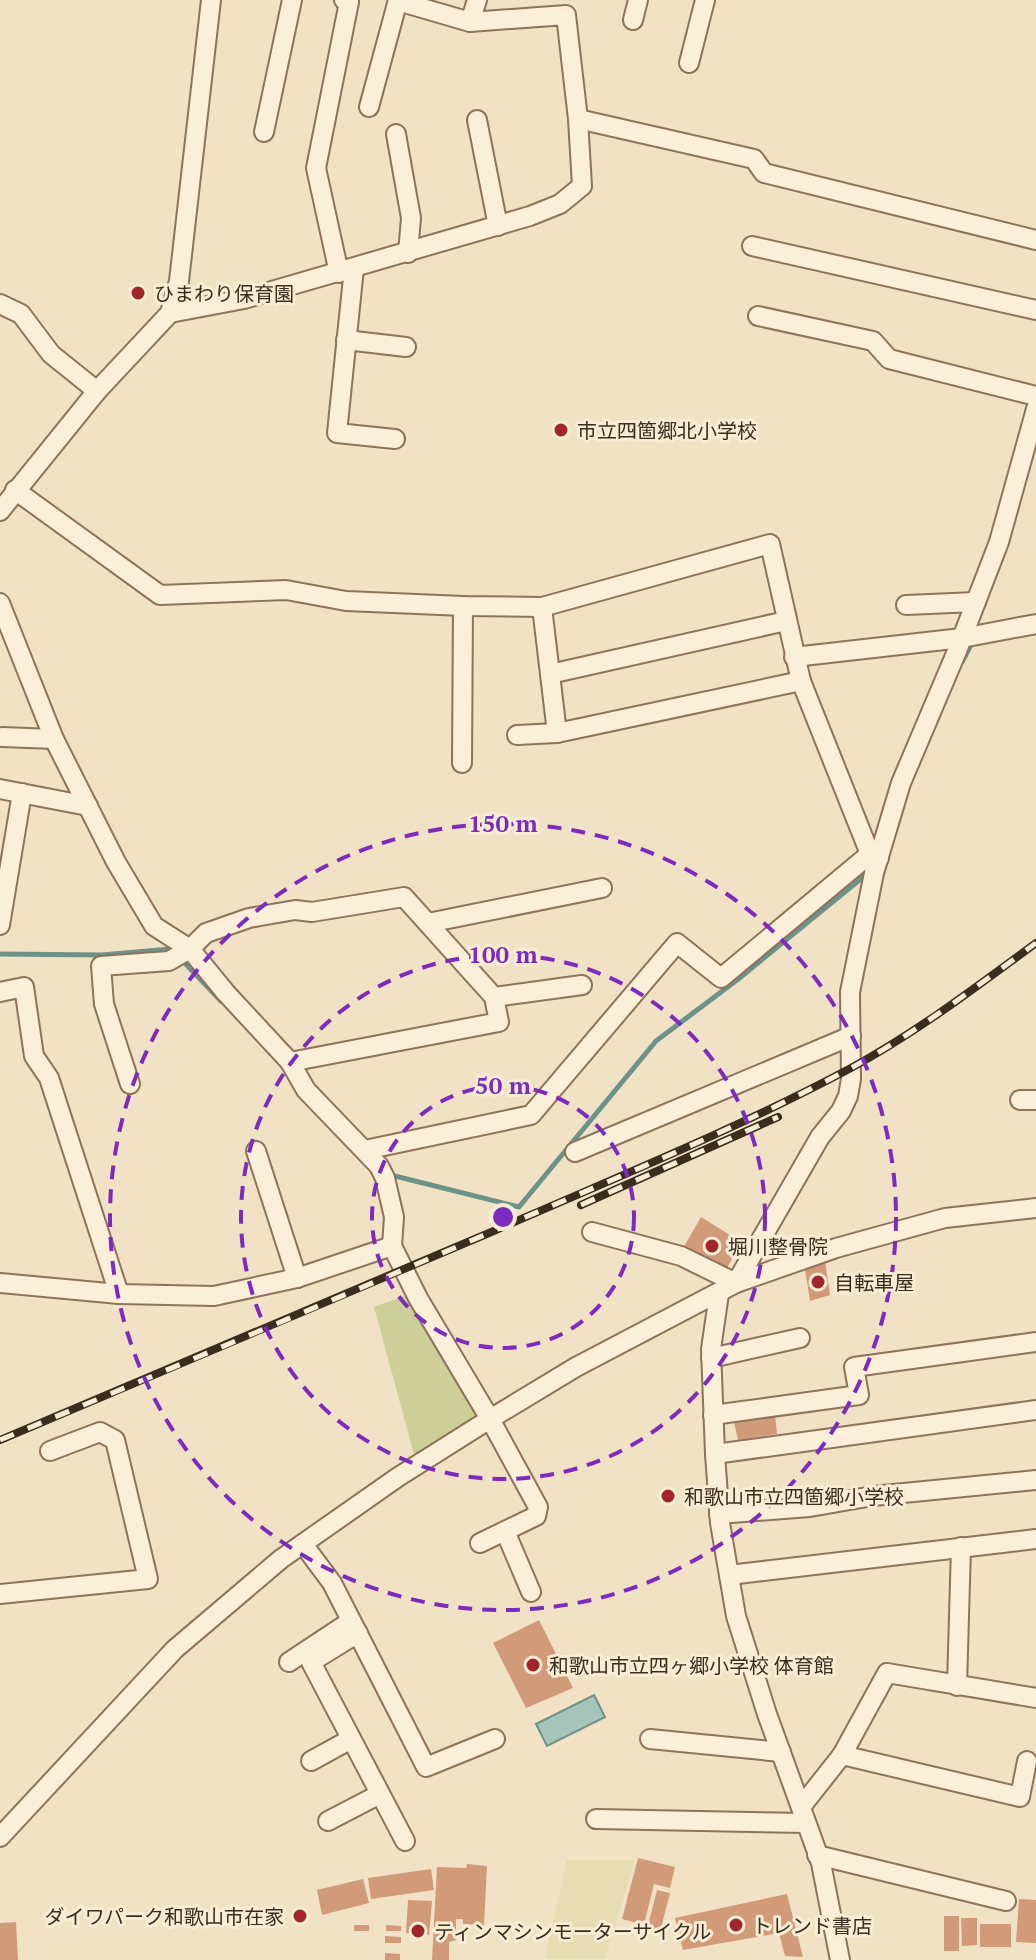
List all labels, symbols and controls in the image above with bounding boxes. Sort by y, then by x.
place label: ひまわり保育園 [154,280,294,307]
marker: ひまわり保育園 [129,284,147,302]
place label: 市立四箇郷北小学校 [577,417,757,444]
marker: 市立四箇郷北小学校 [552,421,570,439]
text: 150 m [468,807,538,839]
text: 100 m [468,938,538,970]
text: 50 m [475,1069,531,1101]
centre of rings [489,1203,517,1231]
place label: 堀川整骨院 [728,1233,828,1260]
marker: 堀川整骨院 [703,1237,721,1255]
place label: 自転車屋 [834,1269,914,1296]
marker: 自転車屋 [809,1273,827,1291]
place label: 和歌山市立四箇郷小学校 [684,1483,904,1510]
marker: 和歌山市立四箇郷小学校 [659,1487,677,1505]
place label: 和歌山市立四ヶ郷小学校 体育館 [549,1652,834,1679]
marker: 和歌山市立四ヶ郷小学校 体育館 [524,1656,542,1674]
place label: ダイワパーク和歌山市在家 [44,1903,284,1930]
marker: ダイワパーク和歌山市在家 [291,1907,309,1925]
place label: トレンド書店 [752,1912,872,1939]
marker: トレンド書店 [727,1916,745,1934]
place label: ティンマシンモーターサイクル [434,1918,711,1945]
marker: ティンマシンモーターサイクル [409,1922,427,1940]

